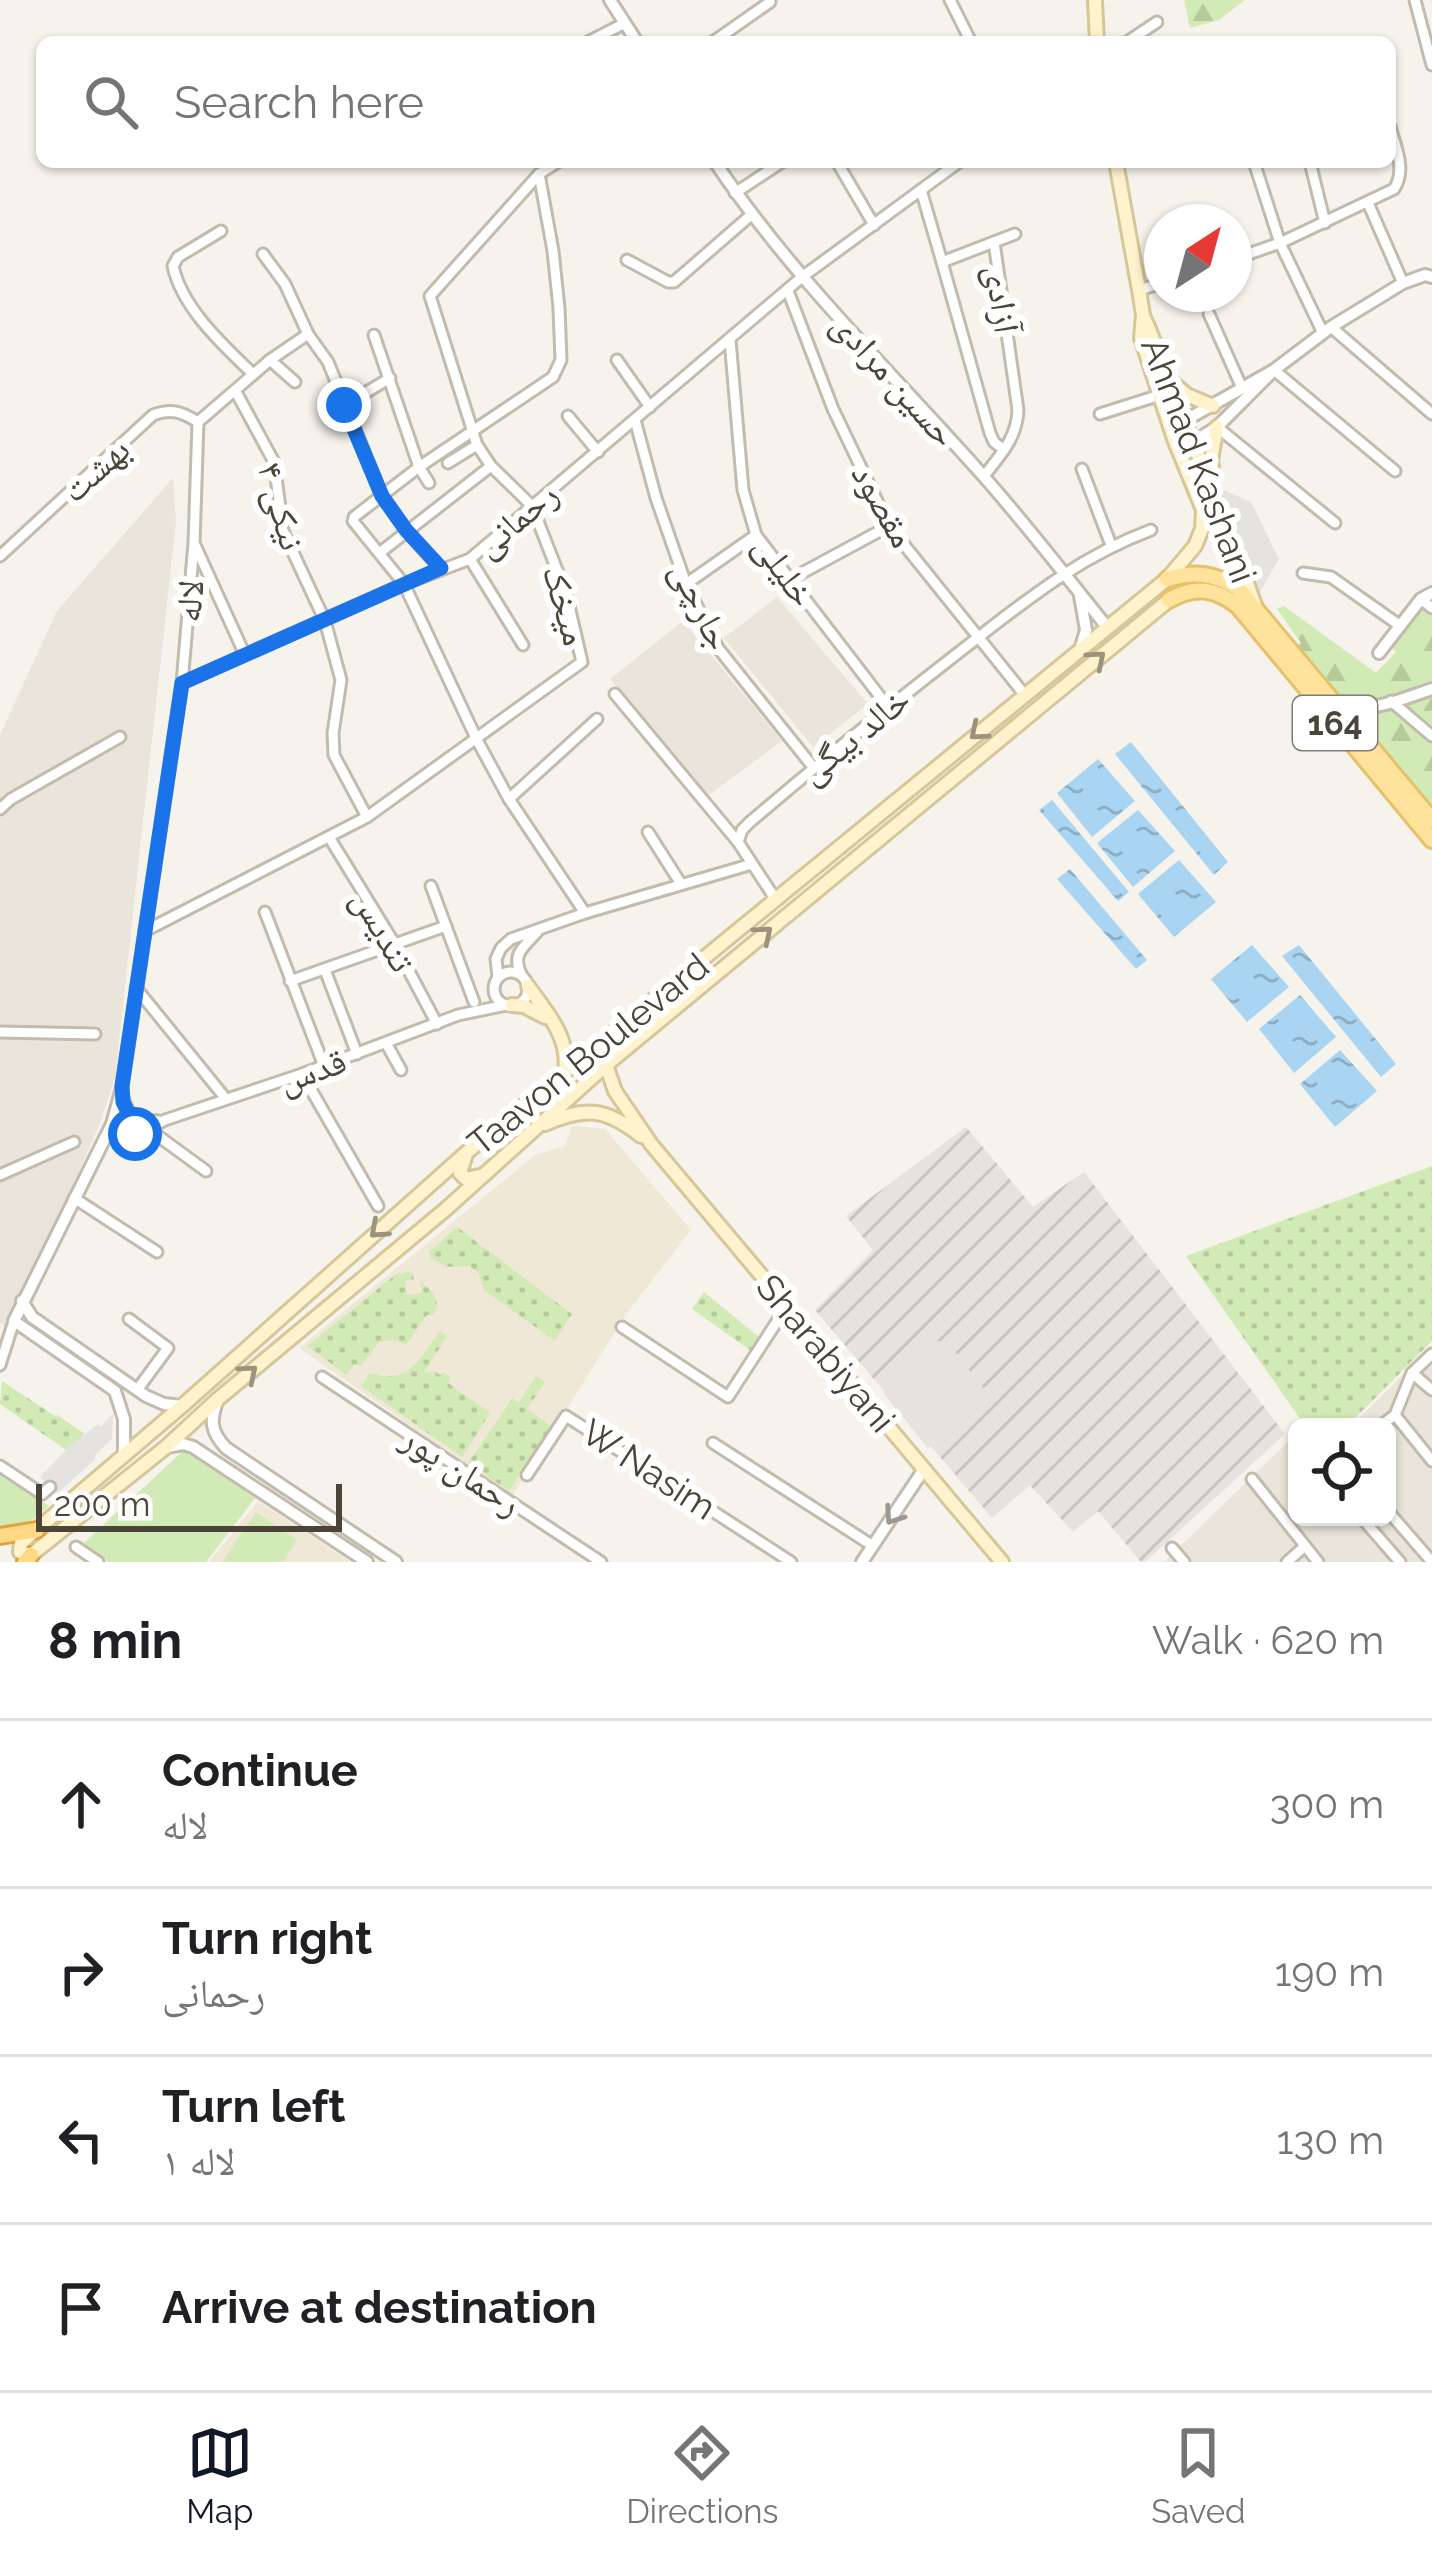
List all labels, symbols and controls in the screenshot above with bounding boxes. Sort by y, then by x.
search box [36,36,1396,168]
icon: search [78,69,144,135]
text: Search here [174,76,424,129]
north arrow [1144,204,1252,312]
street label: آزادی [976,262,1029,337]
street label: حسین مرادی [823,303,966,456]
street label: Ahmad Kashani [1133,331,1265,589]
route end [317,378,371,432]
street label: بهشت [52,428,138,510]
street label: مقصود [843,455,925,555]
street label: نیکی ۴ [249,457,315,555]
street label: رحمانی [466,472,567,567]
street label: خلیلی [745,526,825,615]
street label: جارچی [662,554,741,657]
street label: میخک [535,560,597,650]
street label: لاله [166,578,212,624]
one-way arrow [1083,652,1105,674]
street label: خالد بیگی [790,678,918,793]
road number: 164 [1293,696,1377,750]
one-way arrow [970,718,992,740]
street label: تندیس [343,881,424,979]
one-way arrow [750,927,772,949]
street label: Taavon Boulevard [459,944,717,1164]
street label: قدس [273,1039,352,1102]
route start [108,1107,162,1161]
one-way arrow [370,1216,392,1237]
street label: Sharabiyani [748,1266,904,1440]
one-way arrow [235,1366,257,1387]
street label: W Nasim [574,1410,724,1528]
street label: رحمان پور [393,1415,530,1525]
map controls [1288,1418,1396,1526]
button: locate [1288,1418,1396,1526]
scale bar [36,1478,342,1531]
text: 200 m [54,1485,150,1524]
one-way arrow [885,1502,907,1524]
text: 8 min [48,1610,182,1670]
text: Walk · 620 m [1152,1617,1384,1663]
text: Continue [162,1744,358,1797]
icon: ahead [48,1771,114,1837]
text: 300 m [1270,1781,1384,1827]
text: لاله [162,1802,208,1848]
text: Turn right [162,1912,372,1965]
icon: right [48,1939,114,2005]
text: 190 m [1275,1949,1384,1995]
text: رحمانی [162,1970,265,2016]
text: Turn left [162,2080,345,2133]
icon: left [48,2107,114,2173]
text: 130 m [1277,2117,1384,2163]
text: لاله ۱ [162,2138,236,2184]
icon: arrive [48,2275,114,2341]
text: Arrive at destination [162,2281,597,2334]
tab: Map [186,2420,253,2531]
tab: Directions [626,2420,779,2531]
tab: Saved [1151,2420,1246,2531]

